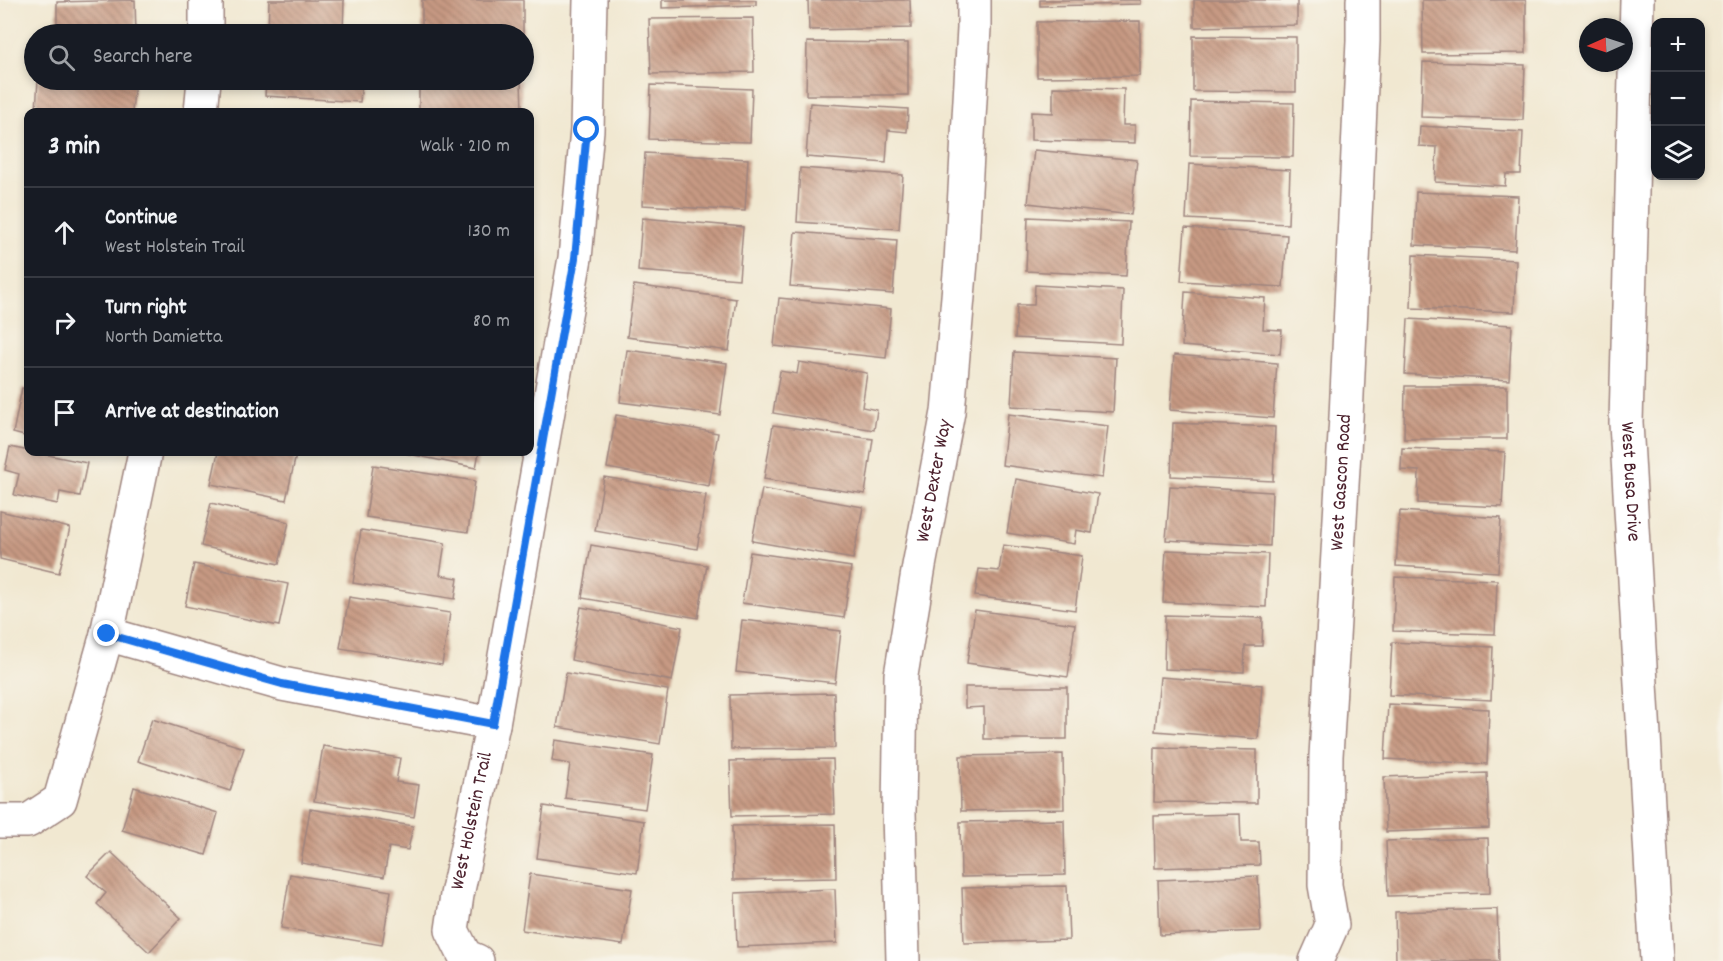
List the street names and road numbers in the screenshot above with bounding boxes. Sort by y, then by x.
street label: West Gascon Road [1324,413,1360,552]
street label: West Dexter Way [910,416,960,545]
street label: West Busa Drive [1612,421,1647,543]
street label: West Holstein Trail [444,749,501,892]

